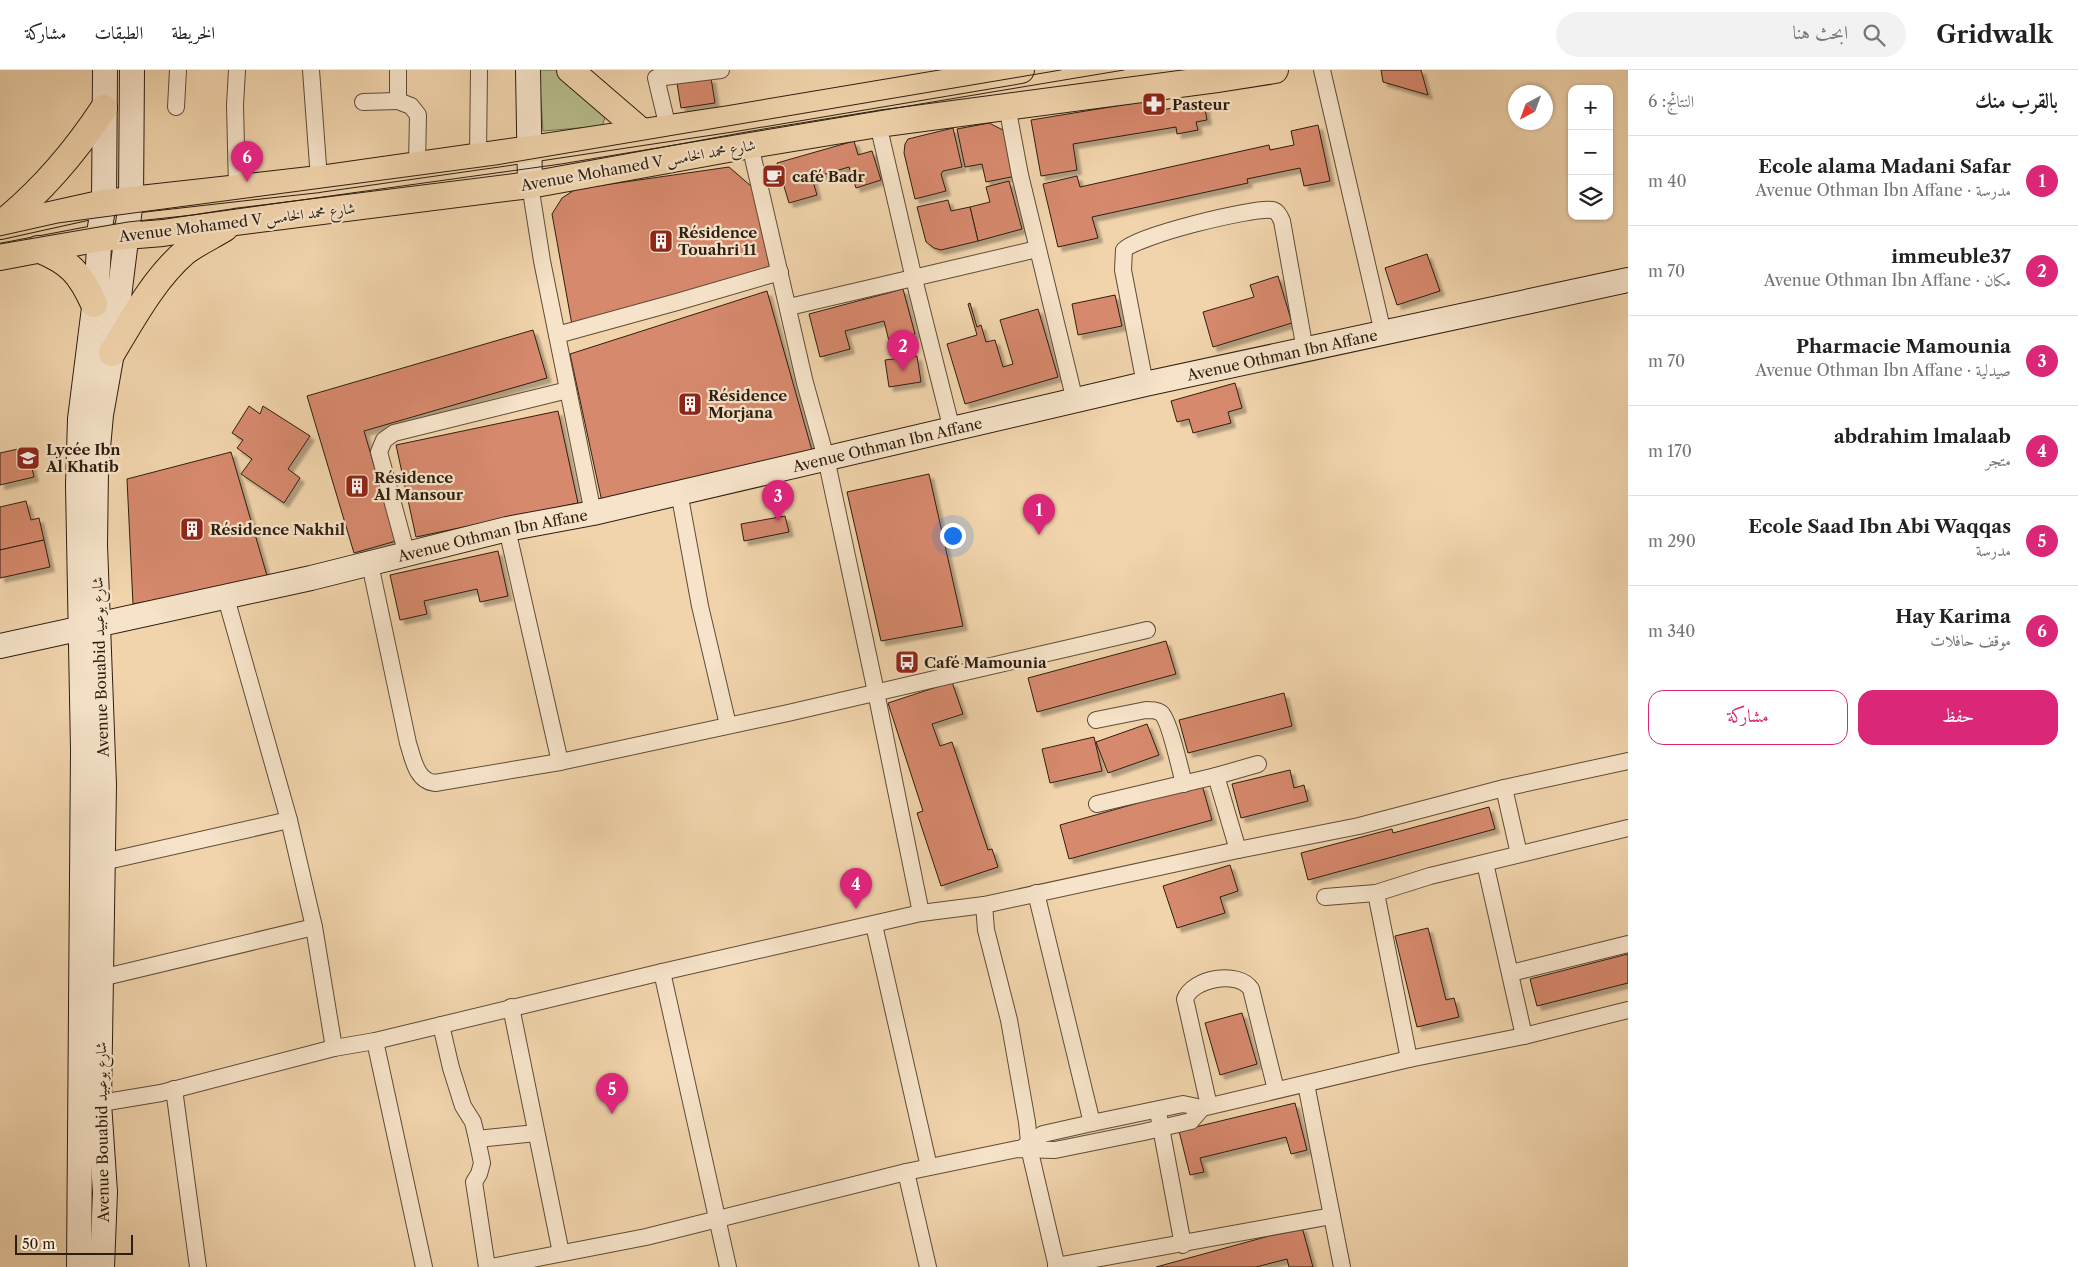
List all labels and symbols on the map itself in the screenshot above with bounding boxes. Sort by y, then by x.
north arrow [1508,85,1553,130]
pharmacy icon: Pasteur [1141,91,1167,117]
place label: Pasteur [1172,95,1230,114]
street label: Avenue Mohamed V شارع محمد الخامس [518,135,758,199]
pin: 6 [231,141,263,182]
cafe icon: café Badr [761,163,787,189]
place label: café Badr [792,167,866,186]
street label: Avenue Mohamed V شارع محمد الخامس [117,198,357,250]
place label: Résidence Touahri 11 [678,223,757,259]
building icon: Résidence Touahri 11 [648,228,674,254]
street label: Avenue Othman Ibn Affane [1184,325,1379,384]
pin: 2 [887,330,919,371]
place label: Résidence Morjana [708,386,787,422]
building icon: Résidence Morjana [677,391,703,417]
street label: Avenue Othman Ibn Affane [789,413,984,476]
place label: Lycée Ibn Al Khatib [45,440,121,476]
school or university icon: Lycée Ibn Al Khatib [15,445,41,471]
place label: Résidence Al Mansour [373,468,464,504]
building icon: Résidence Al Mansour [344,473,370,499]
pin: 3 [762,480,794,521]
pin: 1 [1023,494,1055,535]
street label: Avenue Othman Ibn Affane [394,505,589,566]
building icon: Résidence Nakhil [179,516,205,542]
place label: Résidence Nakhil [210,520,345,539]
your location [940,523,966,549]
street label: Avenue Bouabid شارع بوعبيد [87,576,117,759]
bus stop icon: Café Mamounia [894,649,920,675]
place label: Café Mamounia [924,653,1047,672]
pin: 4 [840,868,872,909]
street label: Avenue Bouabid شارع بوعبيد [91,1042,117,1223]
pin: 5 [596,1073,628,1114]
scale bar [15,1232,132,1255]

